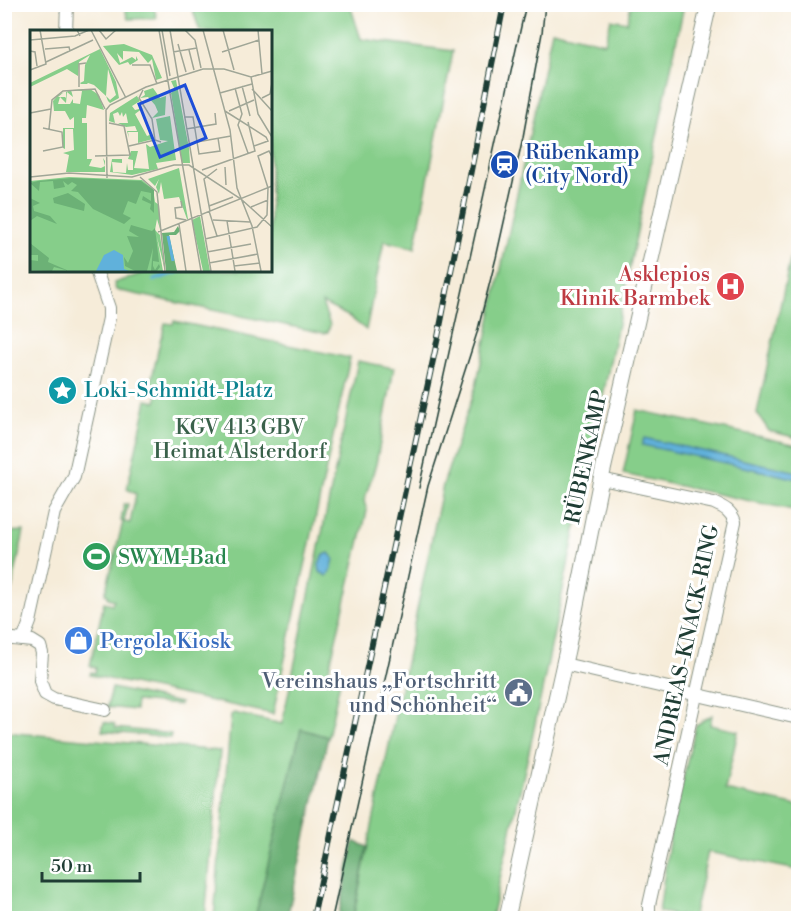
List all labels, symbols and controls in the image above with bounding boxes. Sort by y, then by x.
inset map [30,30,272,272]
place label: Rübenkamp (City Nord) [525,140,639,190]
station icon: Rübenkamp (City Nord) [488,148,520,180]
place label: Asklepios Klinik Barmbek [560,262,711,312]
hospital icon: Asklepios Klinik Barmbek [715,270,747,302]
place icon: Loki-Schmidt-Platz [47,374,79,406]
place label: Loki-Schmidt-Platz [84,378,273,404]
street label: RÜBENKAMP [558,387,614,527]
park label: KGV 413 GBV Heimat Alsterdorf [154,415,328,465]
street label: ANDREAS-KNACK-RING [649,522,725,769]
sports icon: SWYM-Bad [81,541,113,573]
place label: SWYM-Bad [118,545,227,571]
shop icon: Pergola Kiosk [63,625,95,657]
place label: Pergola Kiosk [100,629,232,655]
place label: Vereinshaus „Fortschritt und Schönheit“ [260,669,498,719]
public building icon: Vereinshaus „Fortschritt und Schönheit“ [502,677,534,709]
scale bar [42,845,140,883]
text: 50 m [51,855,93,878]

